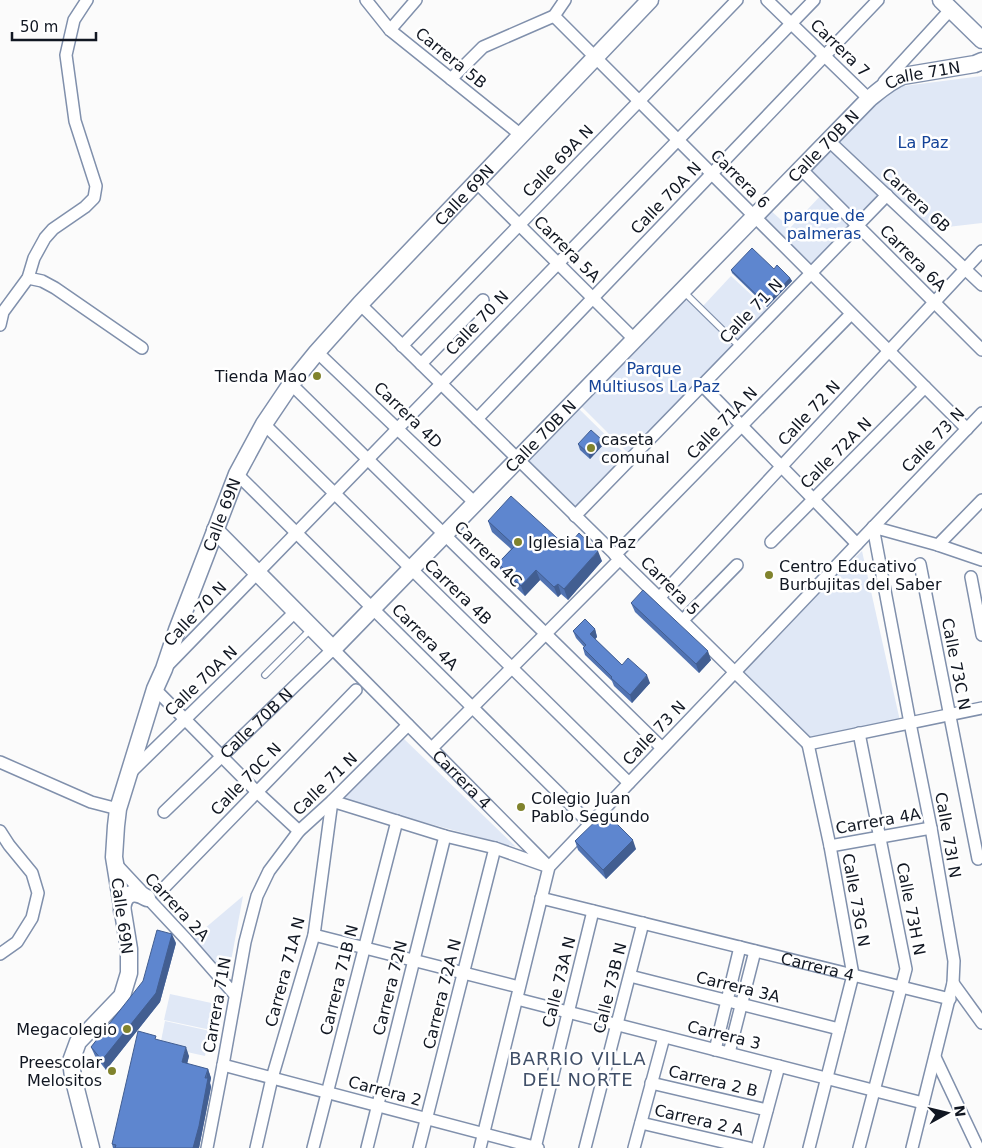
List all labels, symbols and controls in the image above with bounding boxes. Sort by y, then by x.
scale bar [12,10,96,42]
street label: Carrera 7 [806,15,874,81]
text: 50 m [20,18,58,36]
street label: Carrera 5B [412,24,490,92]
street label: Calle 71N [881,57,962,93]
street label: Calle 70B N [784,106,863,186]
street label: Calle 69A N [519,121,597,201]
park label: La Paz [898,133,948,152]
street label: Carrera 6 [707,146,773,212]
street label: Calle 70A N [627,158,705,238]
street label: Calle 69N [431,160,498,229]
street label: Carrera 6B [878,164,954,236]
park label: parque de palmeras [783,206,865,243]
street label: Carrera 5A [530,212,604,286]
street label: Carrera 6A [876,221,950,295]
street label: Calle 71 N [716,275,786,347]
street label: Calle 70 N [442,287,512,359]
park label: Parque Multiusos La Paz [588,359,720,396]
place label: Tienda Mao [214,367,307,386]
marker: Tienda Mao [311,370,323,382]
street label: Calle 72 N [774,376,844,450]
street label: Carrera 4D [370,378,446,452]
street label: Calle 71A N [683,383,761,463]
street label: Calle 70B N [501,396,580,476]
street label: Calle 73 N [898,404,968,476]
street label: Calle 72A N [796,413,876,493]
place label: caseta comunal [601,430,670,467]
marker: caseta comunal [585,442,597,454]
street label: Calle 69N [199,475,244,554]
street label: Carrera 4C [450,517,526,591]
place label: Iglesia La Paz [528,533,636,552]
marker: Iglesia La Paz [512,536,524,548]
street label: Carrera 5 [637,553,703,619]
street label: Carrera 4B [420,555,496,629]
place label: Centro Educativo Burbujitas del Saber [779,557,942,594]
marker: Centro Educativo Burbujitas del Saber [763,569,775,581]
street label: Calle 70 N [160,578,230,650]
street label: Carrera 4A [388,600,462,674]
street label: Calle 73C N [938,616,974,712]
street label: Calle 70A N [161,642,241,720]
street label: Calle 70B N [216,684,296,762]
street label: Calle 73 N [619,697,689,769]
street label: Calle 70C N [207,739,285,819]
street label: Carrera 4 [429,746,495,812]
street label: Calle 71 N [289,749,361,819]
place label: Colegio Juan Pablo Segundo [531,789,650,826]
street label: Calle 73I N [931,791,965,879]
marker: Colegio Juan Pablo Segundo [515,801,527,813]
street label: Carrera 4A [834,804,922,838]
street label: Calle 73G N [838,852,874,948]
street label: Calle 73H N [893,861,929,957]
street label: Carrera 2A [141,869,213,945]
street label: Calle 69N [107,876,137,956]
street label: Carrera 71A N [261,915,309,1029]
street label: Carrera 71B N [316,923,362,1037]
street label: Calle 73A N [539,935,579,1029]
street label: Carrera 72A N [419,937,465,1051]
street label: Carrera 72N [369,939,411,1037]
street label: Calle 73B N [590,940,630,1036]
street label: Carrera 4 [779,948,856,985]
street label: Carrera 71N [199,956,235,1054]
street label: Carrera 3A [694,967,782,1007]
street label: Carrera 3 [685,1017,763,1053]
place label: Megacolegio [16,1020,117,1039]
marker: Megacolegio [121,1023,133,1035]
district label: BARRIO VILLA DEL NORTE [509,1048,647,1090]
place label: Preescolar Melositos [19,1053,102,1090]
street label: Carrera 2 B [666,1062,760,1100]
marker: Preescolar Melositos [106,1065,118,1077]
street label: Carrera 2 [346,1072,424,1110]
north arrow [922,1088,972,1138]
street label: Carrera 2 A [653,1101,746,1140]
text: N [951,1104,969,1118]

